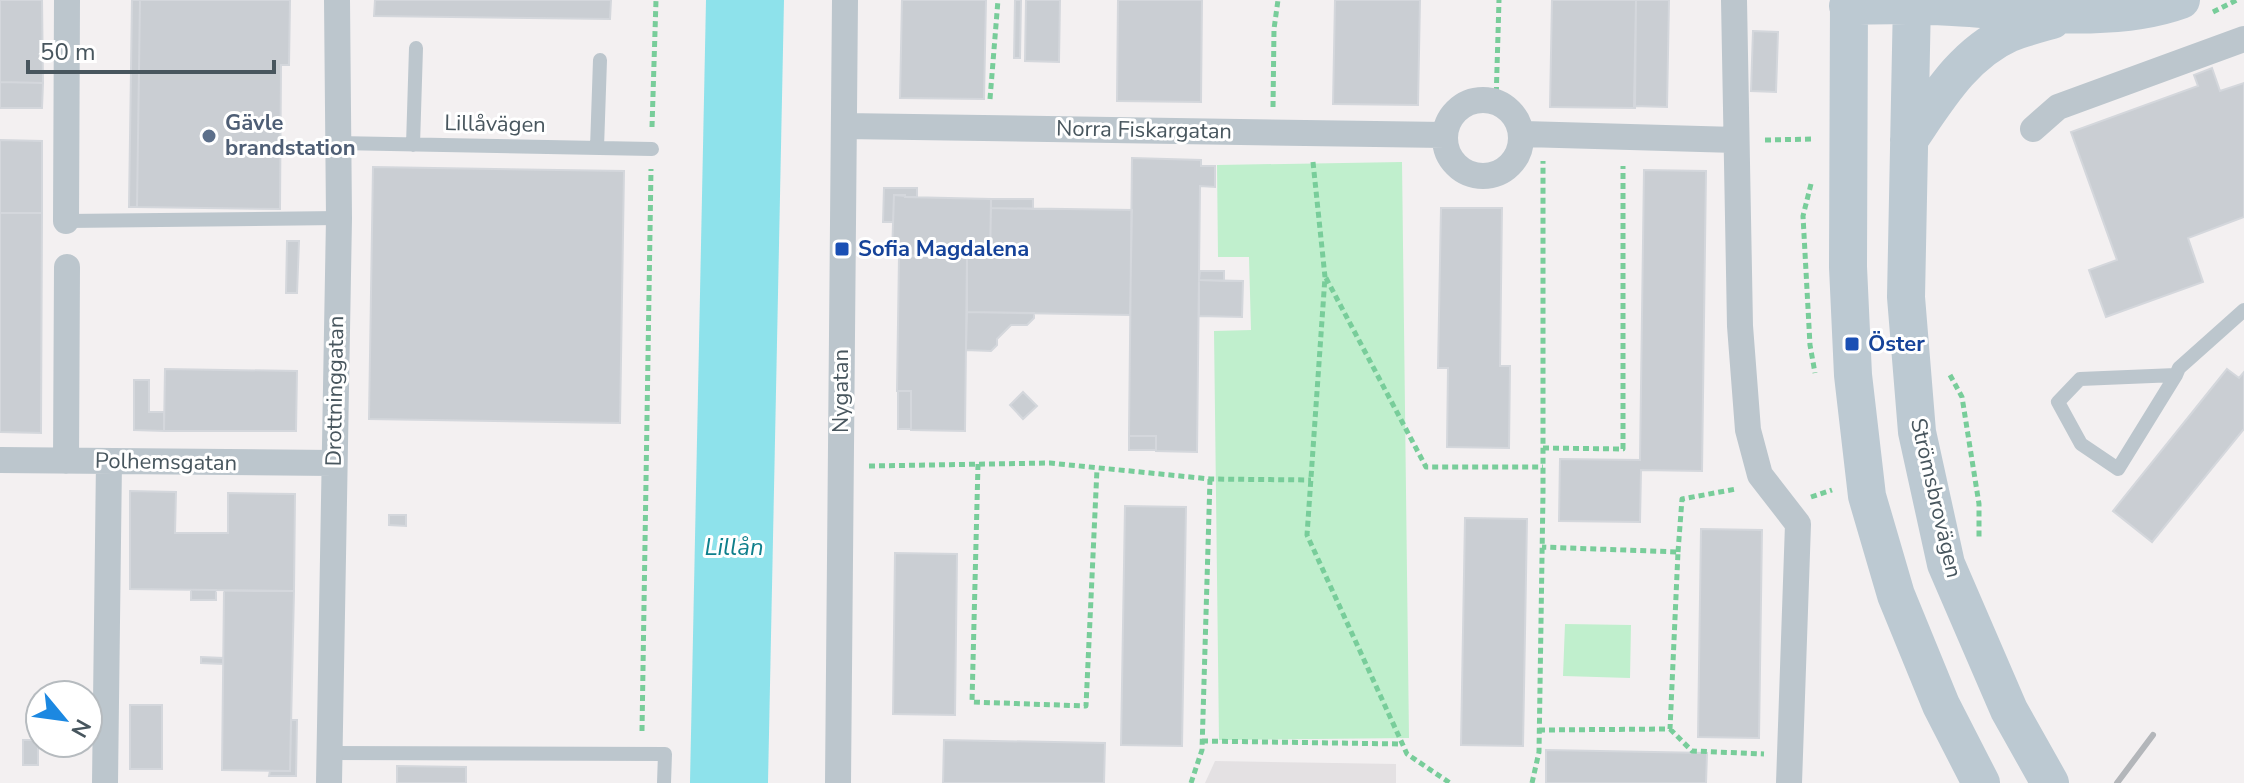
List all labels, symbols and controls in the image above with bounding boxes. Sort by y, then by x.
scale bar [28,24,274,74]
text: 50 m [40,36,96,68]
place label: Gävle brandstation [225,108,356,163]
street label: Lillåvägen [444,108,546,140]
street label: Norra Fiskargatan [1056,113,1232,147]
marker: Gävle brandstation [200,127,218,145]
place label: Sofia Magdalena [858,234,1029,264]
marker: Sofia Magdalena [833,240,851,258]
street label: Drottninggatan [319,315,351,467]
place label: Öster [1868,329,1925,359]
marker: Öster [1843,335,1861,353]
street label: Nygatan [826,349,856,433]
street label: Strömsbrovägen [1903,415,1969,581]
street label: Polhemsgatan [95,446,237,478]
water label: Lillån [704,531,764,563]
north arrow [24,679,104,759]
text: N [64,714,98,743]

